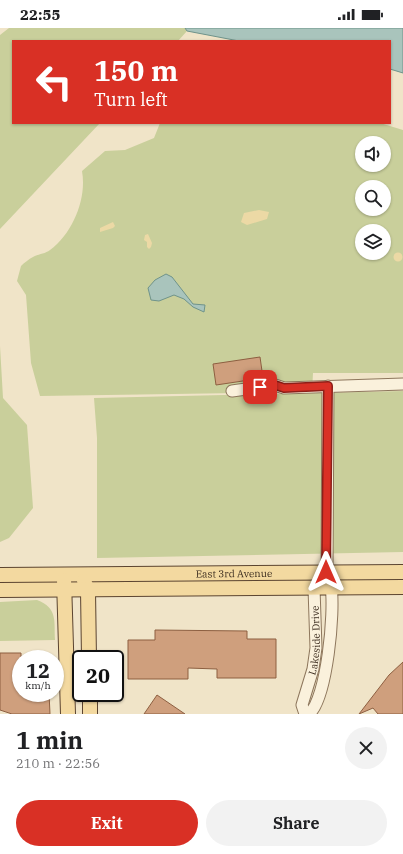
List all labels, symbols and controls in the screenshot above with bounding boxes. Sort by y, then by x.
text: 22:55 [20,5,61,24]
text: 150 m [94,52,178,89]
icon: left [28,56,80,108]
text: Turn left [94,88,168,111]
map controls [355,136,391,260]
button: sound [355,136,391,172]
button: search [355,180,391,216]
button: layers [355,224,391,260]
pin [243,370,277,404]
icon: arrive [249,376,271,398]
position arrow [305,551,347,593]
street label: East 3rd Avenue [196,567,272,581]
street label: Lakeside Drive [306,605,323,677]
speed limit sign: 20 [72,650,124,702]
text: 12 [26,657,50,684]
text: km/h [25,679,51,692]
text: 1 min [16,724,83,756]
button: close [345,727,387,769]
text: 210 m · 22:56 [16,755,100,772]
button: Exit [16,800,198,846]
button: Share [206,800,387,846]

